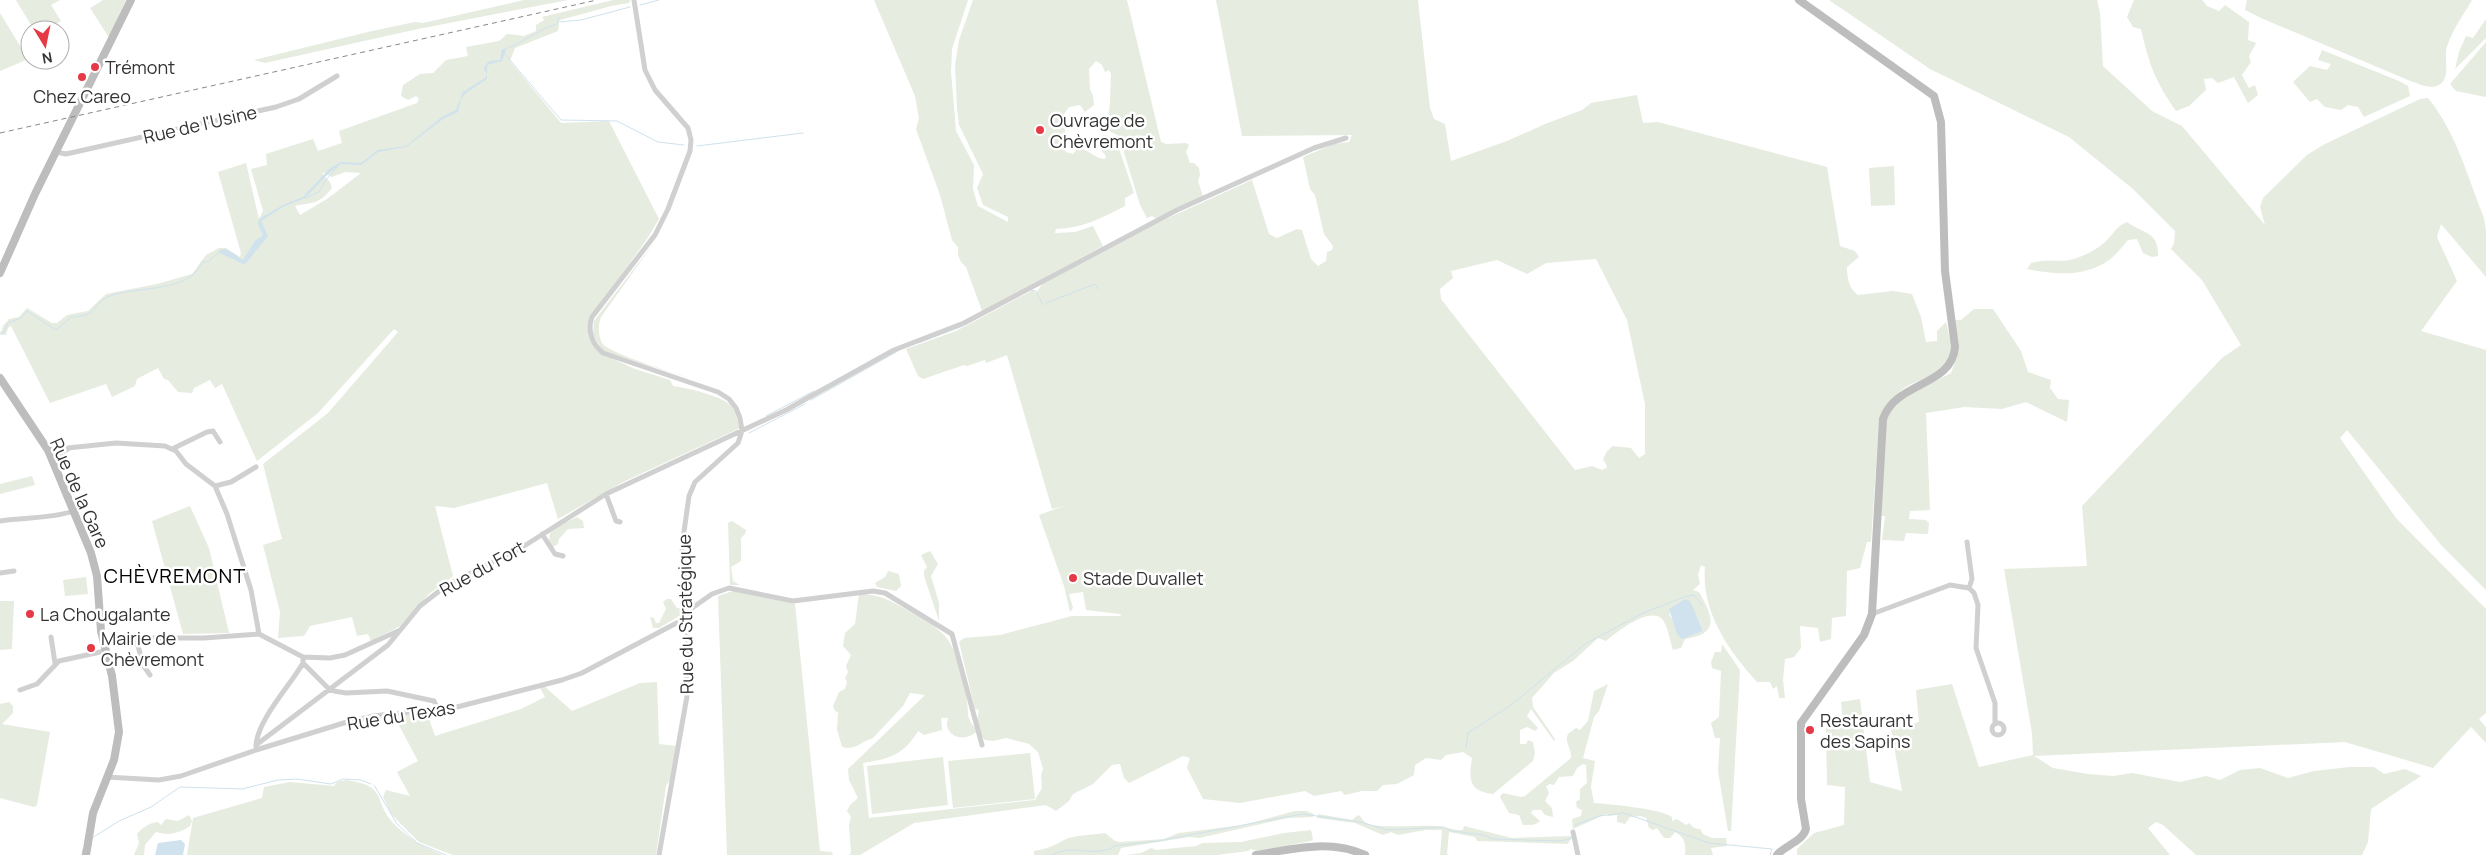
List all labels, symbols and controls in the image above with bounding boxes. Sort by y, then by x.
north arrow [20,20,70,70]
text: N [41,48,54,69]
place label: Trémont [105,55,175,79]
marker: Trémont [89,61,101,73]
marker: Chez Careo [76,71,88,83]
place label: Chez Careo [33,84,131,108]
street label: Rue de l'Usine [141,99,259,149]
place label: Ouvrage de Chèvremont [1050,108,1153,153]
marker: Ouvrage de Chèvremont [1034,124,1046,136]
street label: Rue de la Gare [45,434,115,552]
street label: Rue du Stratégique [672,534,698,694]
street label: Rue du Fort [435,535,529,601]
district label: CHÈVREMONT [104,562,246,589]
place label: Stade Duvallet [1083,566,1204,590]
marker: Stade Duvallet [1067,572,1079,584]
place label: La Chougalante [40,602,171,626]
marker: La Chougalante [24,608,36,620]
place label: Mairie de Chèvremont [101,626,204,671]
marker: Mairie de Chèvremont [85,642,97,654]
street label: Rue du Texas [345,695,457,735]
place label: Restaurant des Sapins [1820,708,1913,753]
marker: Restaurant des Sapins [1804,724,1816,736]

